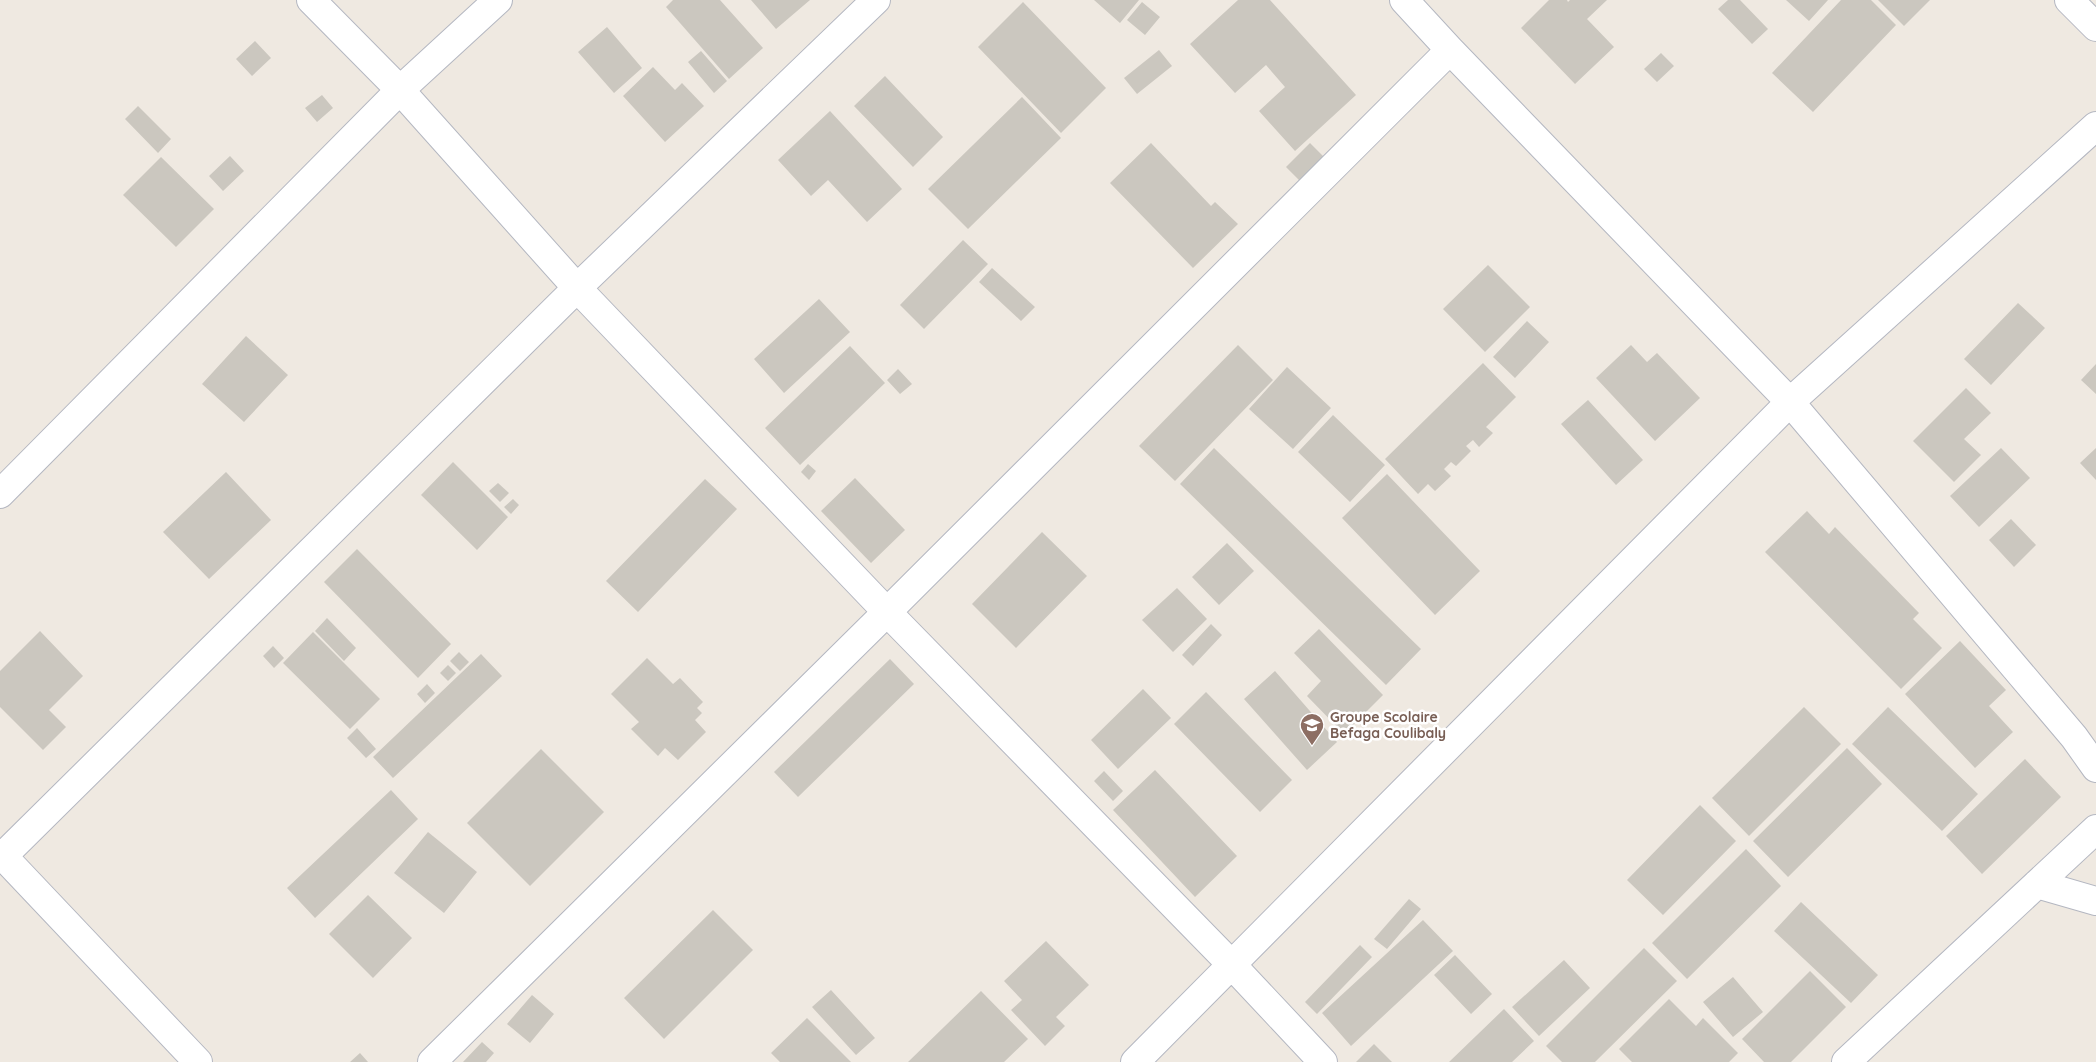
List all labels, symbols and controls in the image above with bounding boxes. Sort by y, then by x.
place label: Groupe Scolaire Befaga Coulibaly [1330,708,1446,742]
school or university icon: Groupe Scolaire Befaga Coulibaly [1299,712,1325,746]

